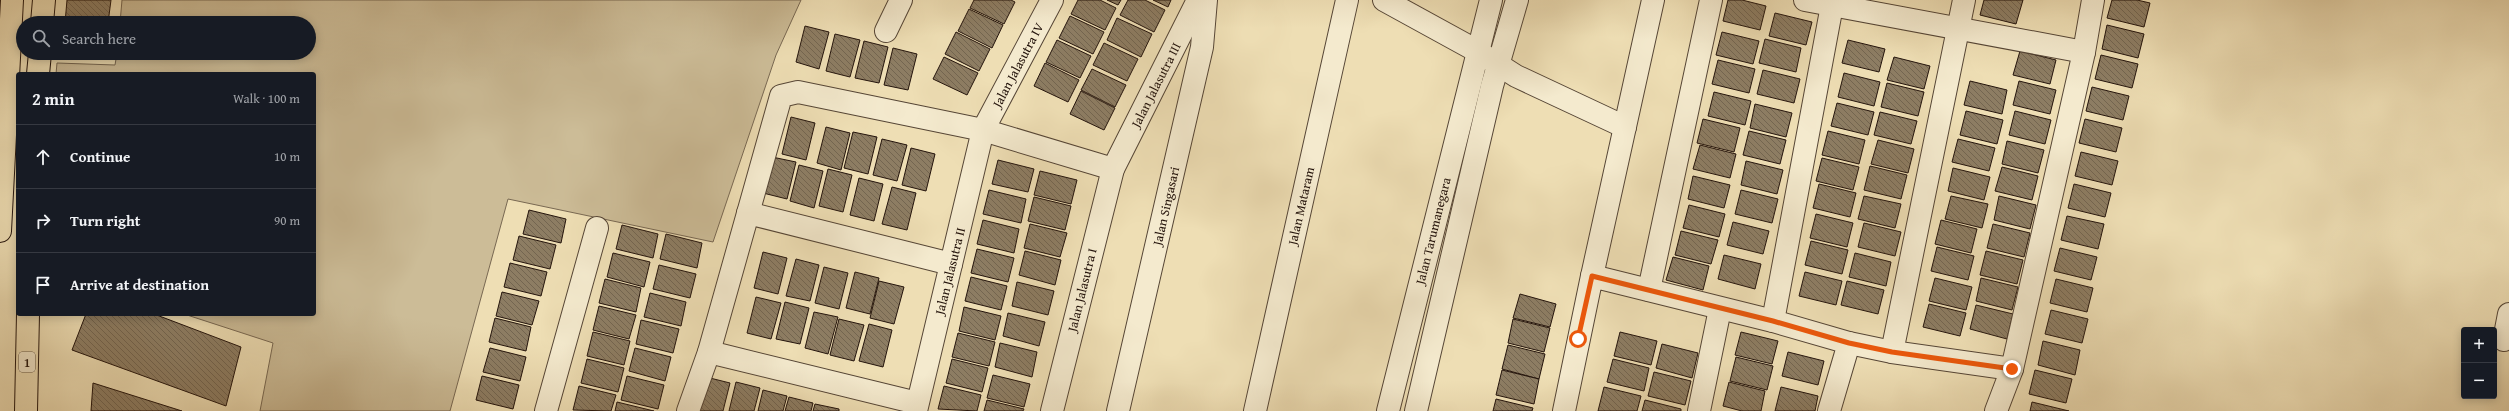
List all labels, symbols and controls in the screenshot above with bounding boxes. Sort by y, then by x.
search box [16,16,316,60]
street label: Jalan Jalasutra IV [987,19,1049,113]
icon: search [30,27,52,49]
text: Search here [62,28,136,49]
street label: Jalan Jalasutra III [1125,39,1186,133]
text: 2 min [32,86,74,111]
text: Walk · 100 m [233,89,300,108]
icon: ahead [32,146,54,168]
text: Continue [70,146,131,167]
text: 10 m [274,147,300,166]
street label: Jalan Singasari [1147,164,1184,249]
street label: Jalan Mataram [1282,165,1319,249]
street label: Jalan Tarumanegara [1410,175,1456,288]
icon: right [32,210,54,232]
text: Turn right [70,210,141,231]
text: 90 m [274,211,300,230]
street label: Jalan Jalasutra II [930,225,970,319]
street label: Jalan Jalasutra I [1062,246,1102,336]
icon: arrive [32,274,54,296]
text: Arrive at destination [70,274,209,295]
map controls [2461,327,2497,399]
button: + [2461,327,2497,363]
route start [1569,330,1587,348]
road number: 1 [19,352,35,372]
route end [2003,360,2021,378]
button: − [2461,363,2497,399]

